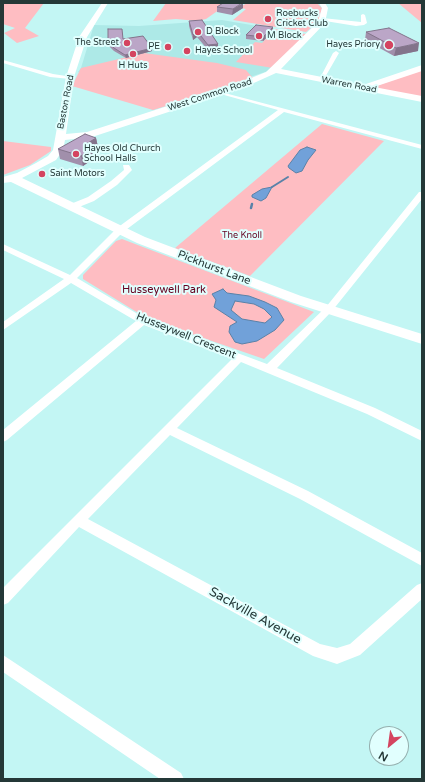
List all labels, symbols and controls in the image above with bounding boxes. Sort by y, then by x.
place label: Roebucks Cricket Club [276,9,328,30]
marker: Roebucks Cricket Club [263,14,273,24]
marker: D Block [193,27,203,37]
place label: D Block [206,27,239,37]
marker: M Block [254,31,264,41]
place label: M Block [267,31,302,41]
place label: The Street [75,38,119,48]
marker: The Street [122,38,132,48]
marker: Hayes Priory [383,39,395,51]
place label: Hayes Priory [326,40,380,50]
place label: PE [148,42,160,52]
marker: PE [163,42,173,52]
marker: Hayes School [182,46,192,56]
place label: Hayes School [195,46,252,56]
marker: H Huts [128,49,138,59]
place label: H Huts [118,61,148,71]
street label: Baston Road [55,74,77,130]
street label: Warren Road [320,74,378,96]
street label: West Common Road [167,76,253,114]
place label: Hayes Old Church School Halls [84,144,161,165]
marker: Hayes Old Church School Halls [71,149,81,159]
marker: Saint Motors [37,169,47,179]
place label: Saint Motors [50,169,105,179]
park label: The Knoll [222,231,262,241]
street label: Pickhurst Lane [176,248,252,288]
park label: Husseywell Park [122,283,206,297]
street label: Husseywell Crescent [134,310,238,362]
street label: Sackville Avenue [206,584,304,648]
north arrow [369,726,409,766]
text: N [376,748,390,764]

